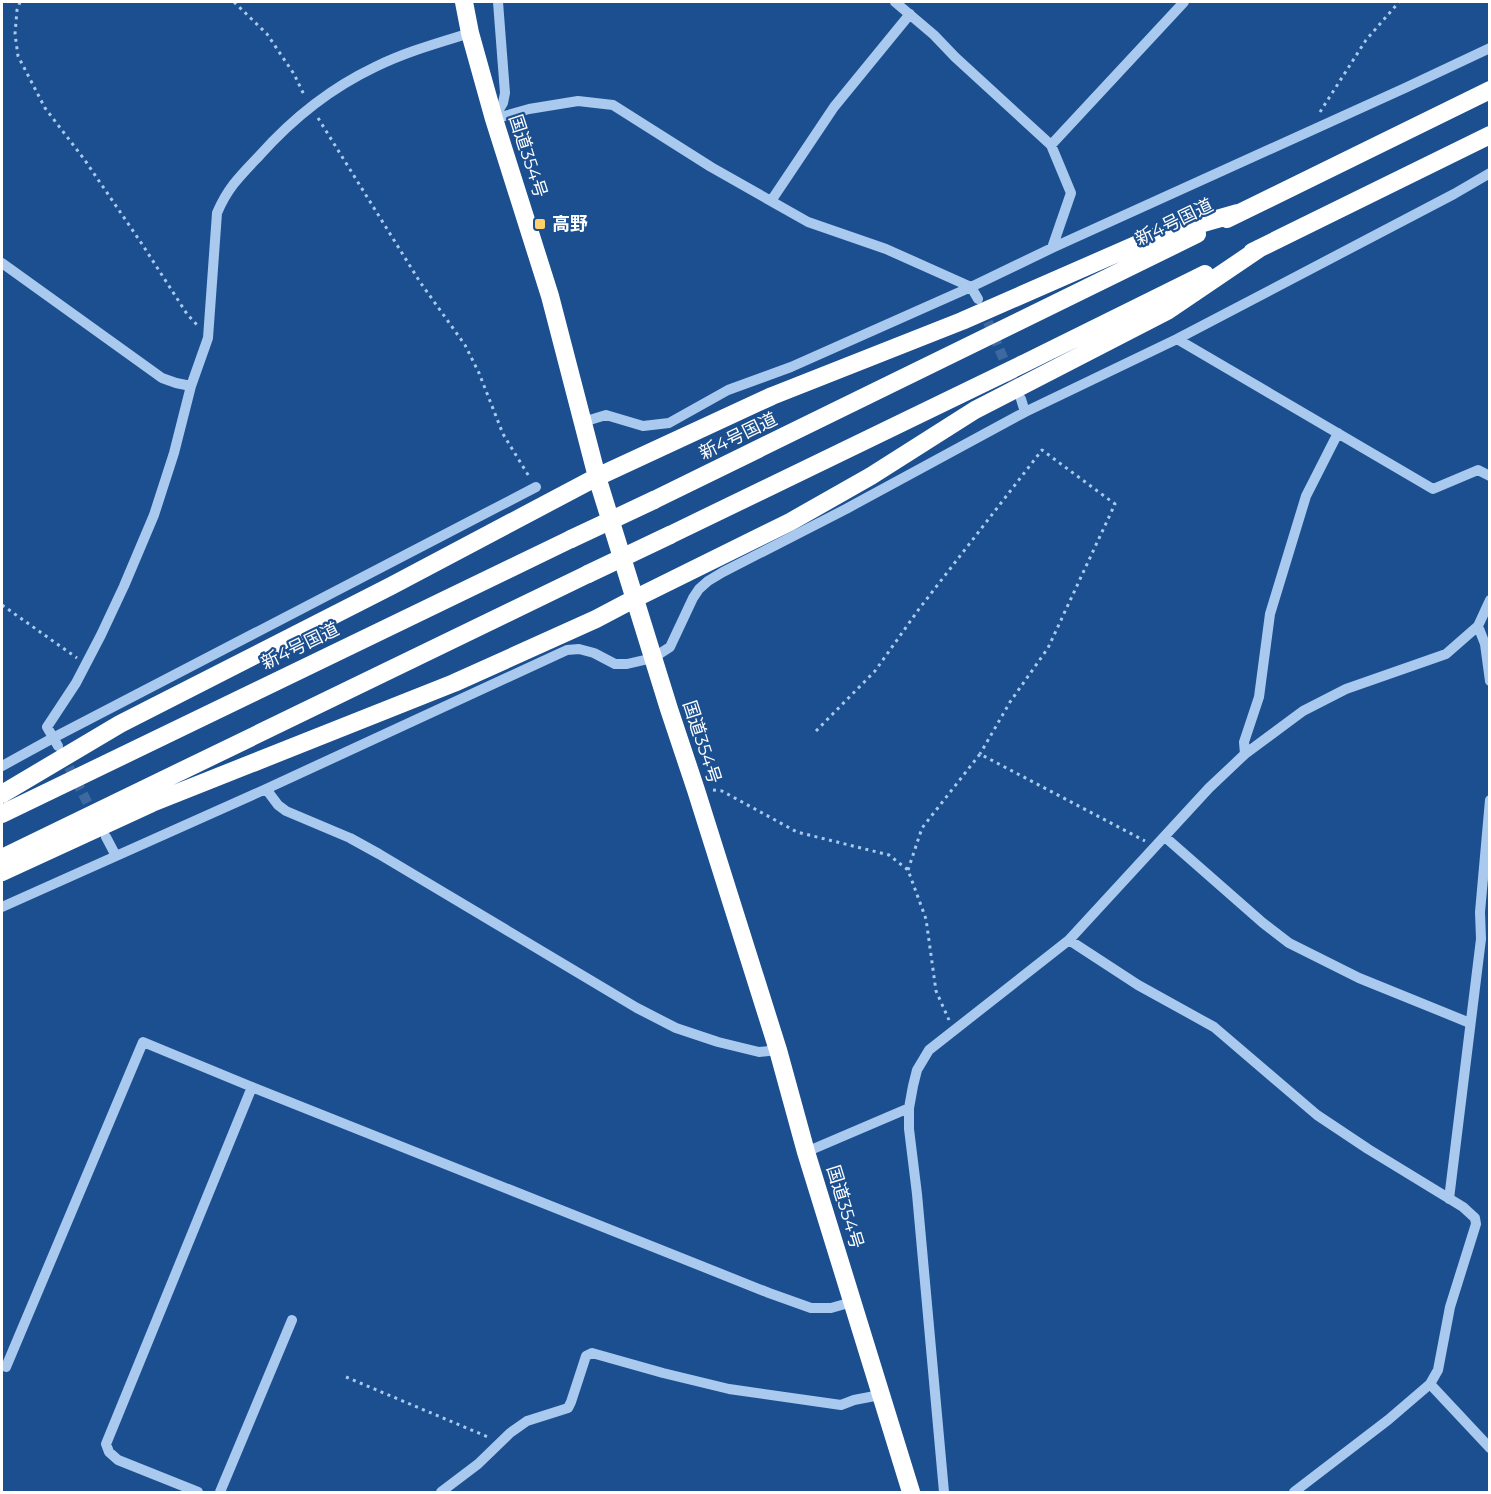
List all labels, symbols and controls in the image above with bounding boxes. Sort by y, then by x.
street label: 国道354号 [504,112,552,200]
street label: 新4号国道 [1131,194,1217,250]
place label: 高野 [552,213,588,235]
marker: 高野 [533,217,547,231]
street label: 新4号国道 [695,408,781,464]
street label: 新4号国道 [257,618,343,674]
street label: 国道354号 [678,698,726,786]
street label: 国道354号 [822,1163,868,1251]

